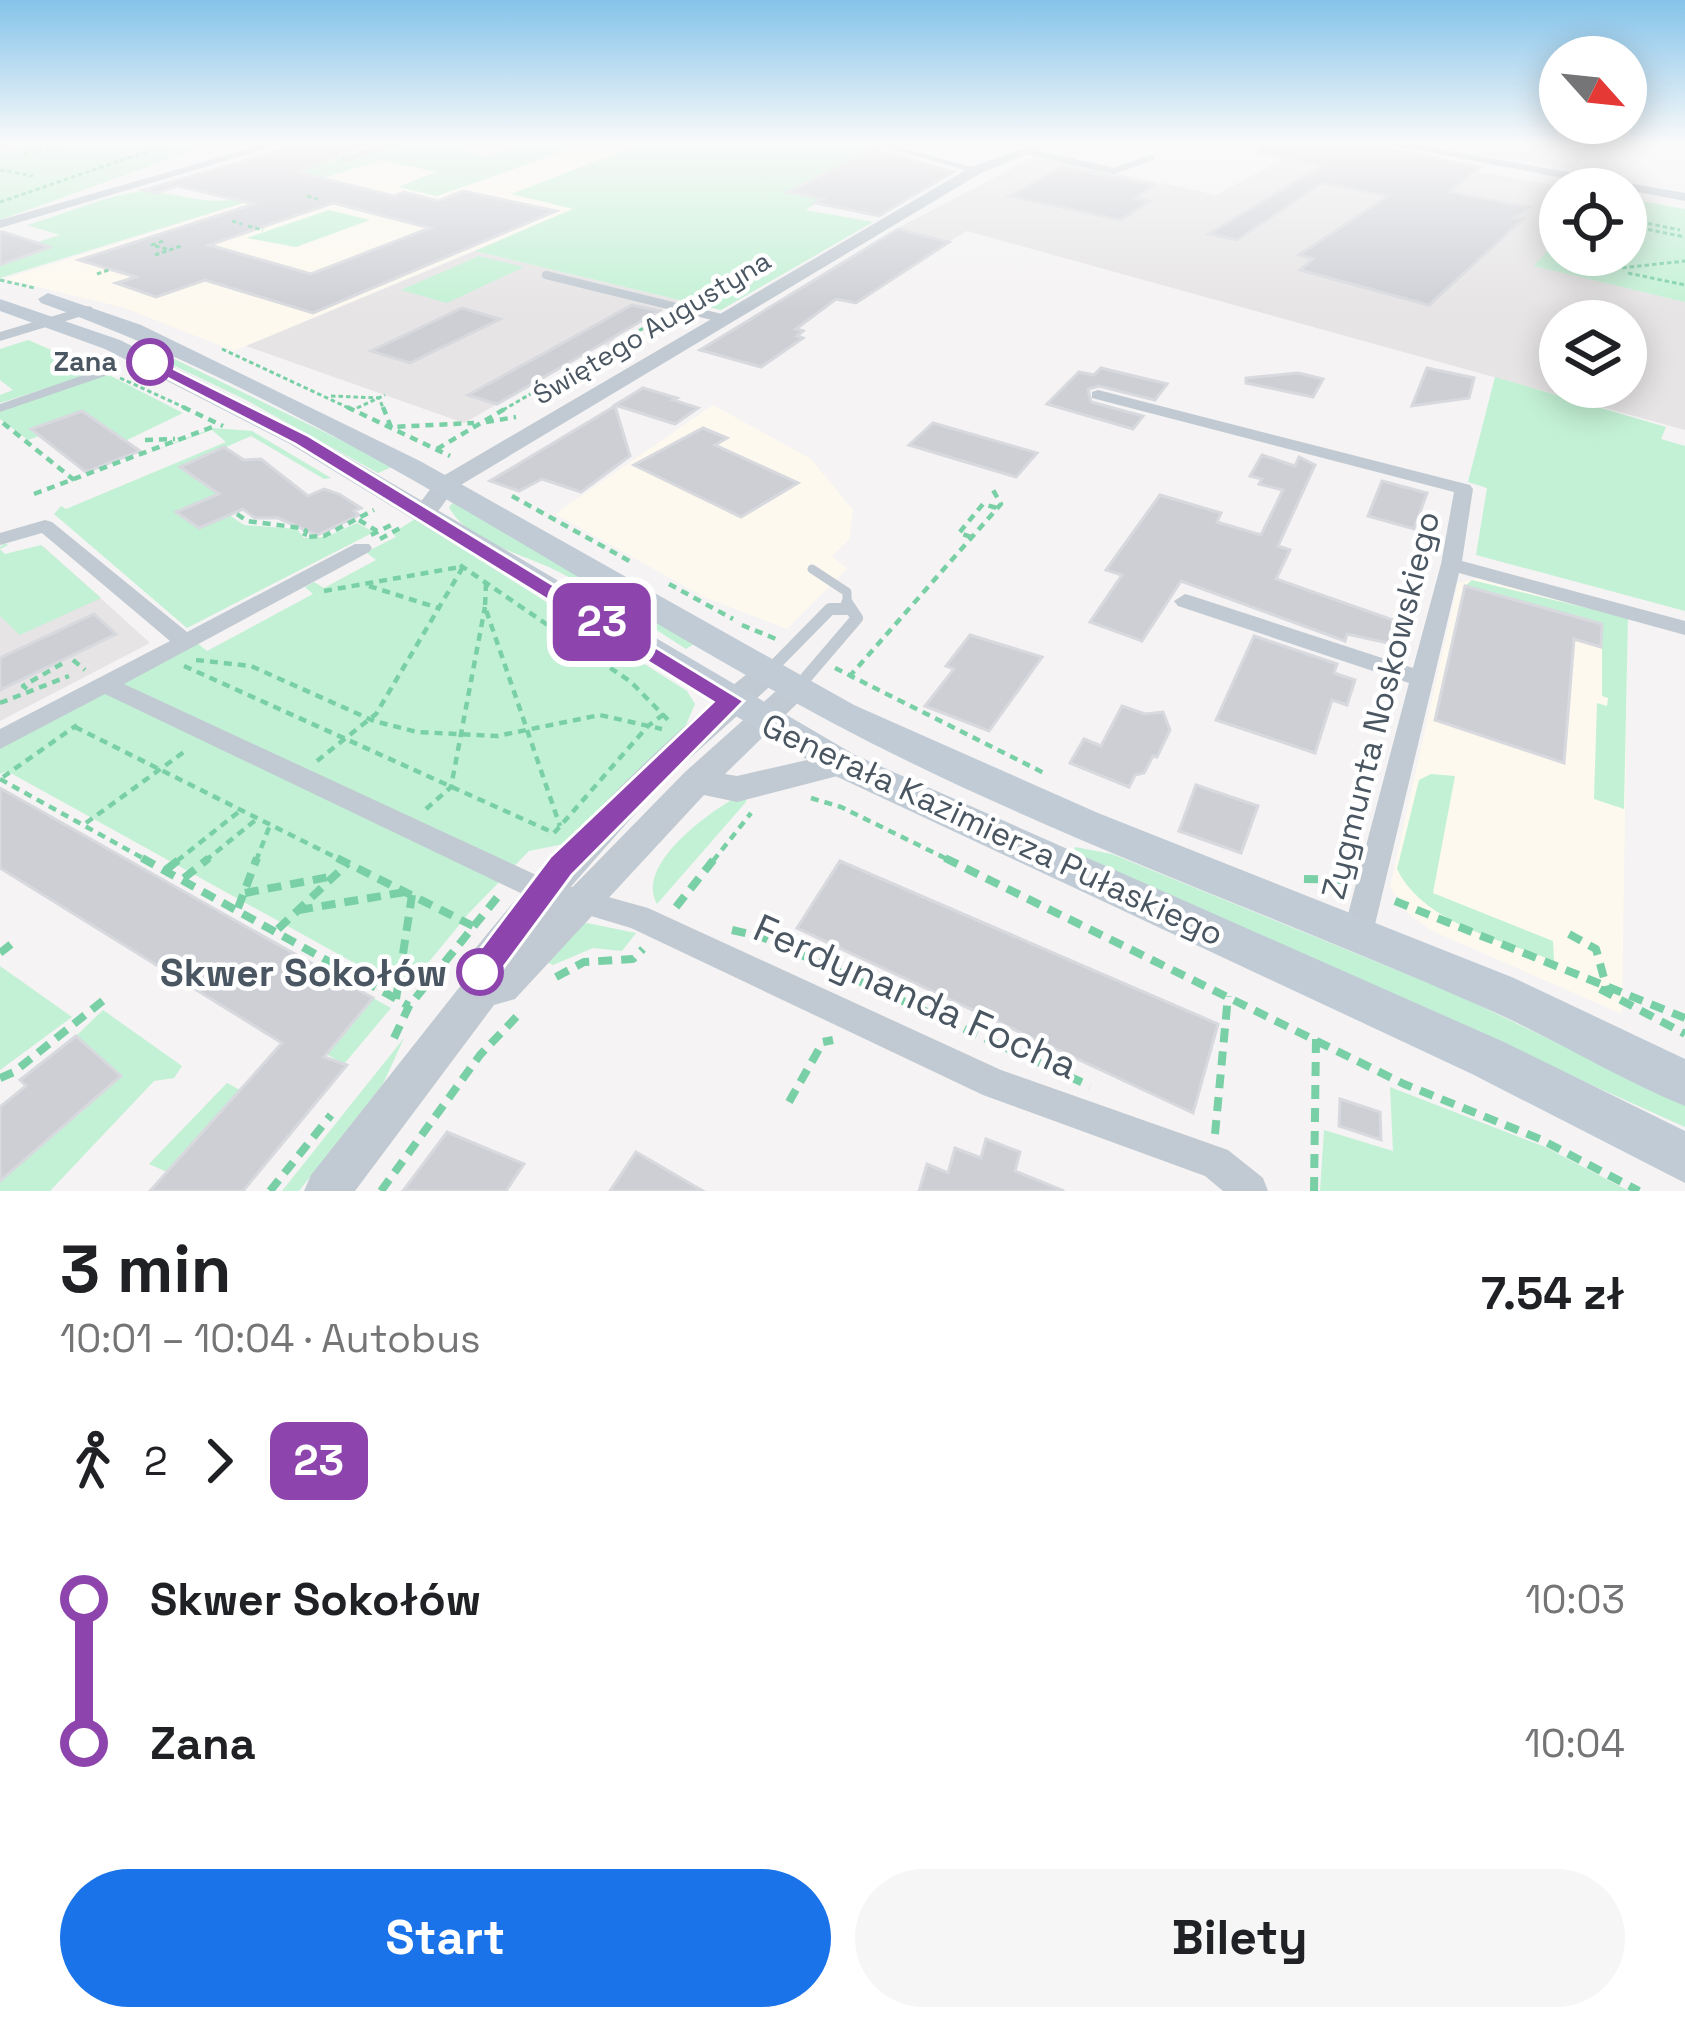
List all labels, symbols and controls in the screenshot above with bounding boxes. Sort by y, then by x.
north arrow [1539,36,1647,144]
map controls [1539,36,1647,408]
button: locate [1539,168,1647,276]
street label: Świętego Augustyna [527,243,777,412]
button: layers [1539,300,1647,408]
marker: Zana [128,340,172,384]
place label: Zana [54,344,117,379]
street label: Zygmunta Noskowskiego [1312,507,1450,903]
line badge: 23 [548,583,656,661]
text: 23 [577,595,627,648]
street label: Generała Kazimierza Pułaskiego [755,704,1230,955]
street label: Ferdynanda Focha [746,903,1085,1090]
place label: Skwer Sokołów [160,948,447,997]
marker: Skwer Sokołów [458,950,502,994]
text: 3 min [60,1227,231,1311]
text: 7.54 zł [1481,1265,1625,1322]
text: 10:01 – 10:04 · Autobus [60,1314,481,1363]
icon: walk [60,1428,126,1494]
icon: forward [186,1428,252,1494]
text: 23 [294,1434,344,1487]
text: 2 [144,1437,168,1486]
text: Skwer Sokołów [150,1571,481,1628]
text: 10:03 [1525,1575,1625,1624]
text: Zana [150,1715,256,1772]
text: 10:04 [1524,1719,1625,1768]
button: Start [60,1869,831,2007]
button: Bilety [855,1869,1625,2007]

